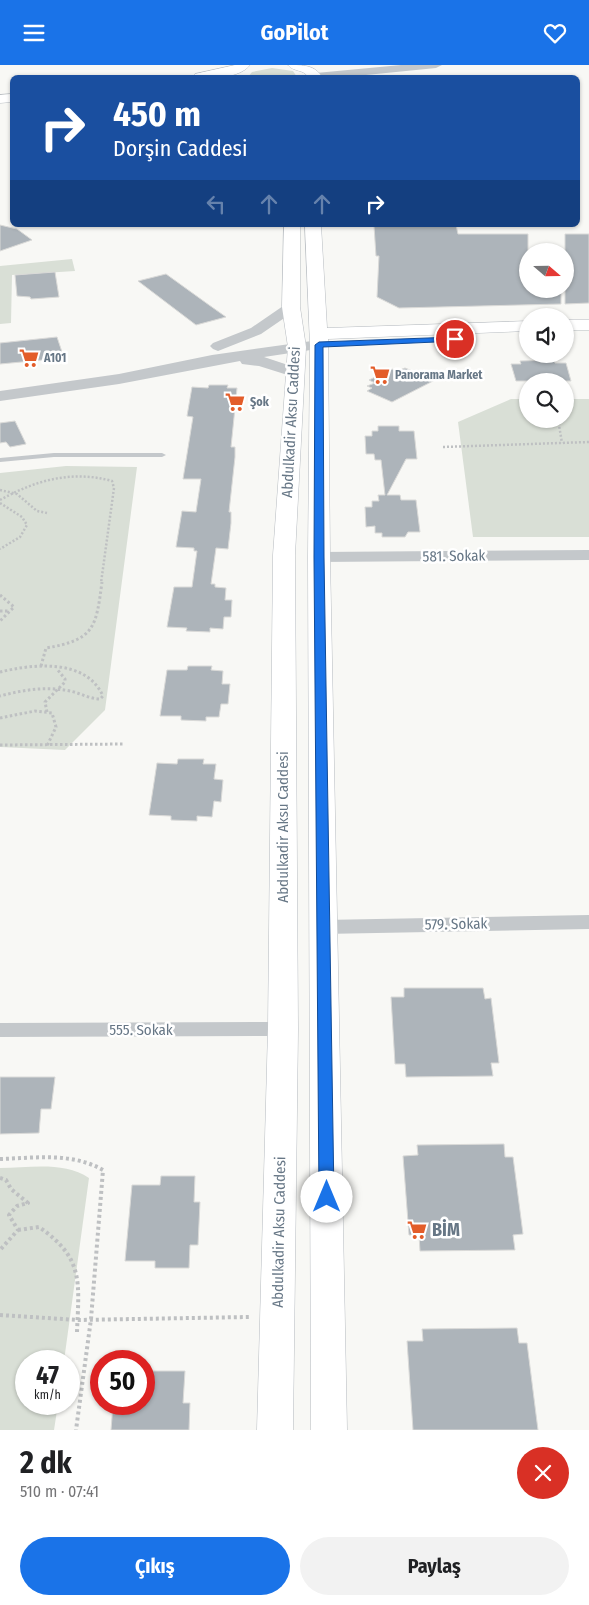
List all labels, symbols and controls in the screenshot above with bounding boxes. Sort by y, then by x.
icon: menu [20,19,48,47]
text: GoPilot [261,19,328,46]
icon: heart [541,19,569,47]
text: 450 m [113,93,201,135]
icon: right [30,95,95,160]
text: Dorşin Caddesi [113,135,248,162]
icon: left [202,190,230,218]
icon: ahead [255,190,283,218]
icon: ahead [308,190,336,218]
icon: right [361,190,389,218]
north arrow [519,243,574,297]
map controls [519,243,574,428]
button: sound [519,308,574,363]
pin [434,318,476,360]
icon: arrive [441,325,469,353]
street label: Abdulkadir Aksu Caddesi [278,346,304,498]
supermarket icon: A101 [18,347,40,369]
place label: A101 [43,351,66,365]
supermarket icon: Panorama Market [369,364,391,386]
place label: Panorama Market [395,368,483,382]
button: search [519,373,574,428]
supermarket icon: Şok [224,391,246,413]
place label: Şok [250,395,270,410]
street label: 581. Sokak [422,546,486,566]
street label: Abdulkadir Aksu Caddesi [274,751,292,903]
street label: 579. Sokak [424,914,488,934]
street label: 555. Sokak [109,1021,173,1039]
street label: Abdulkadir Aksu Caddesi [269,1156,289,1308]
position arrow [300,1170,352,1222]
supermarket icon: BİM [406,1219,428,1241]
place label: BİM [432,1219,460,1241]
speed limit sign: 50 [90,1350,155,1415]
text: 47 [36,1361,59,1391]
text: km/h [34,1388,61,1402]
text: 2 dk [20,1445,72,1481]
button: close [517,1447,569,1499]
text: 510 m · 07:41 [20,1482,99,1501]
button: Çıkış [20,1537,290,1595]
button: Paylaş [300,1537,569,1595]

